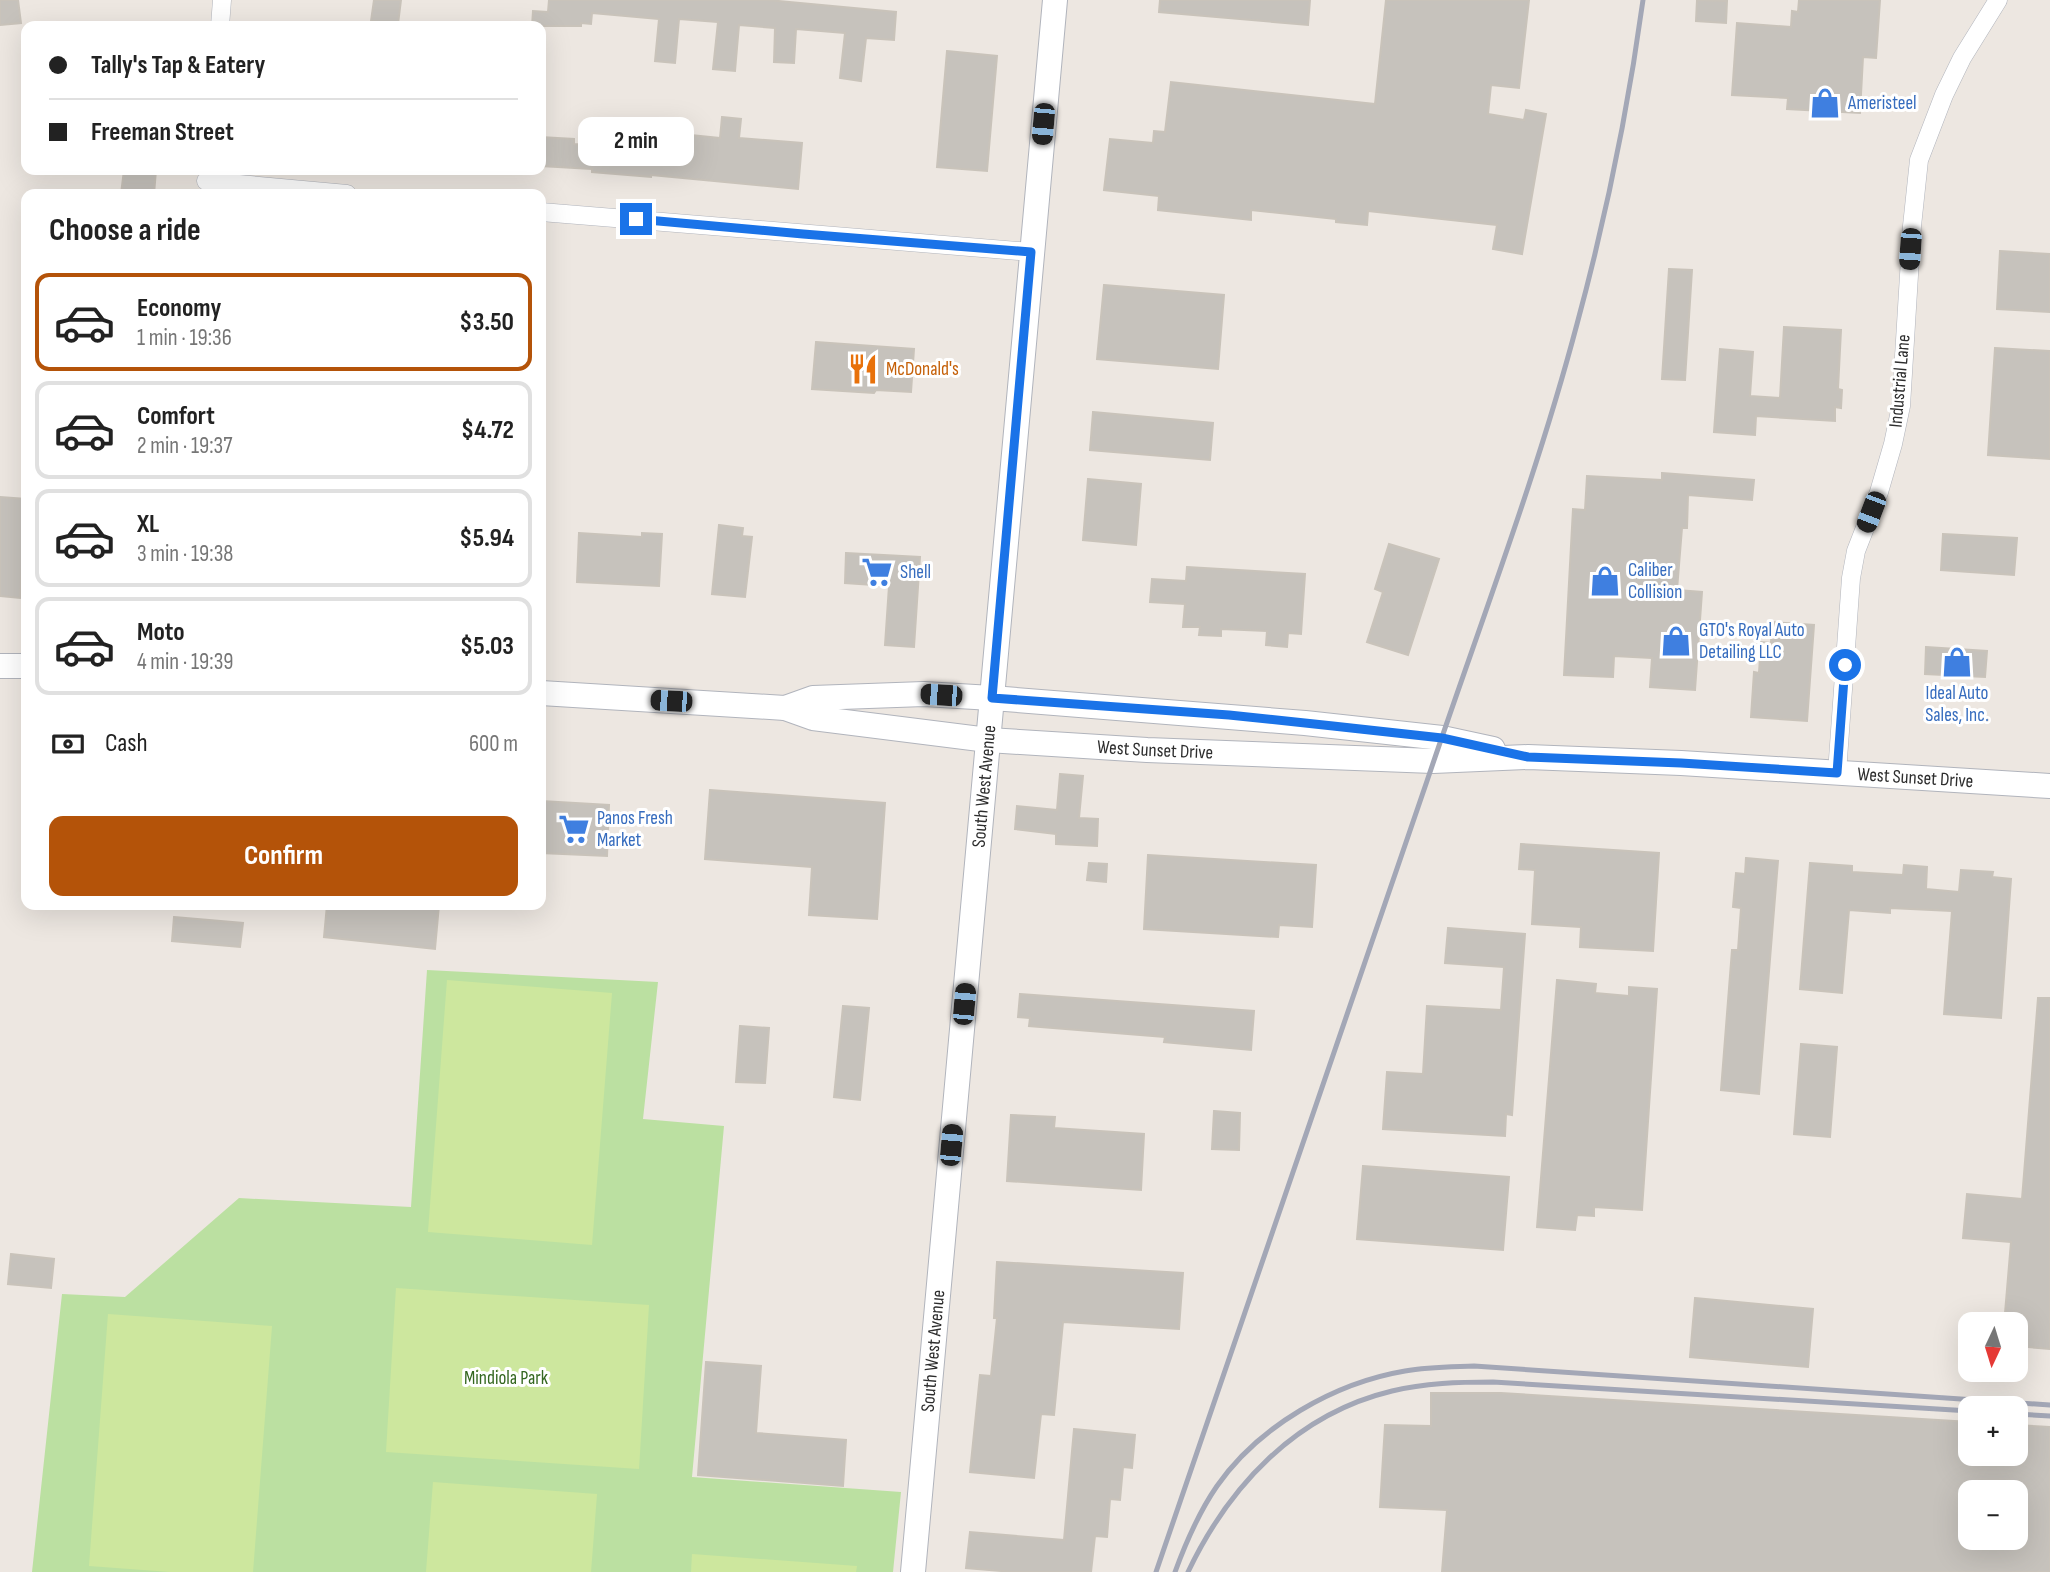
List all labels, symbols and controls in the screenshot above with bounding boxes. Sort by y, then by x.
text: Tally's Tap & Eatery [91,50,265,81]
shop icon: Ameristeel [1808,86,1842,120]
place label: Ameristeel [1847,92,1917,115]
car [1031,102,1056,146]
text: Freeman Street [91,117,234,148]
callout: 2 min [578,118,694,166]
text: 2 min [614,127,658,155]
route end [620,203,652,235]
text: Choose a ride [49,211,201,250]
car [1899,227,1922,271]
icon: car [53,291,116,354]
text: Economy [137,293,221,324]
text: $3.50 [459,307,514,338]
text: 1 min · 19:36 [137,324,232,352]
street label: Industrial Lane [1884,333,1916,429]
restaurant icon: McDonald's [846,352,880,386]
place label: McDonald's [886,358,959,381]
icon: car [53,399,116,462]
text: Comfort [137,401,215,432]
text: $4.72 [461,415,514,446]
text: 2 min · 19:37 [137,432,232,460]
car [1854,489,1889,535]
icon: car [53,507,116,570]
text: XL [137,509,159,540]
text: $5.94 [459,523,514,554]
text: 3 min · 19:38 [137,540,233,568]
supermarket icon: Shell [860,555,894,589]
place label: Caliber Collision [1628,559,1682,604]
place label: Shell [900,561,931,584]
shop icon: Caliber Collision [1588,564,1622,598]
icon: car [53,615,116,678]
text: Moto [137,617,185,648]
place label: GTO's Royal Auto Detailing LLC [1699,619,1805,664]
shop icon: GTO's Royal Auto Detailing LLC [1659,624,1693,658]
text: $5.03 [460,631,514,662]
shop icon: Ideal Auto Sales, Inc. [1940,645,1974,679]
text: 4 min · 19:39 [137,648,233,676]
route start [1829,649,1861,681]
place label: Ideal Auto Sales, Inc. [1925,682,1989,727]
car [920,683,963,707]
car [650,689,693,713]
street label: South West Avenue [967,724,1001,848]
icon: cash [49,725,87,763]
text: Cash [105,728,148,759]
text: 600 m [469,730,518,758]
street label: West Sunset Drive [1096,735,1214,764]
street label: West Sunset Drive [1857,763,1974,793]
place label: Panos Fresh Market [597,807,673,852]
supermarket icon: Panos Fresh Market [557,812,591,846]
button: Confirm [49,816,518,896]
car [952,982,977,1026]
car [939,1123,964,1167]
street label: South West Avenue [916,1289,950,1413]
north arrow [1958,1312,2028,1382]
map controls [1958,1312,2028,1550]
park label: Mindiola Park [464,1367,549,1390]
button: + [1958,1396,2028,1466]
button: − [1958,1480,2028,1550]

